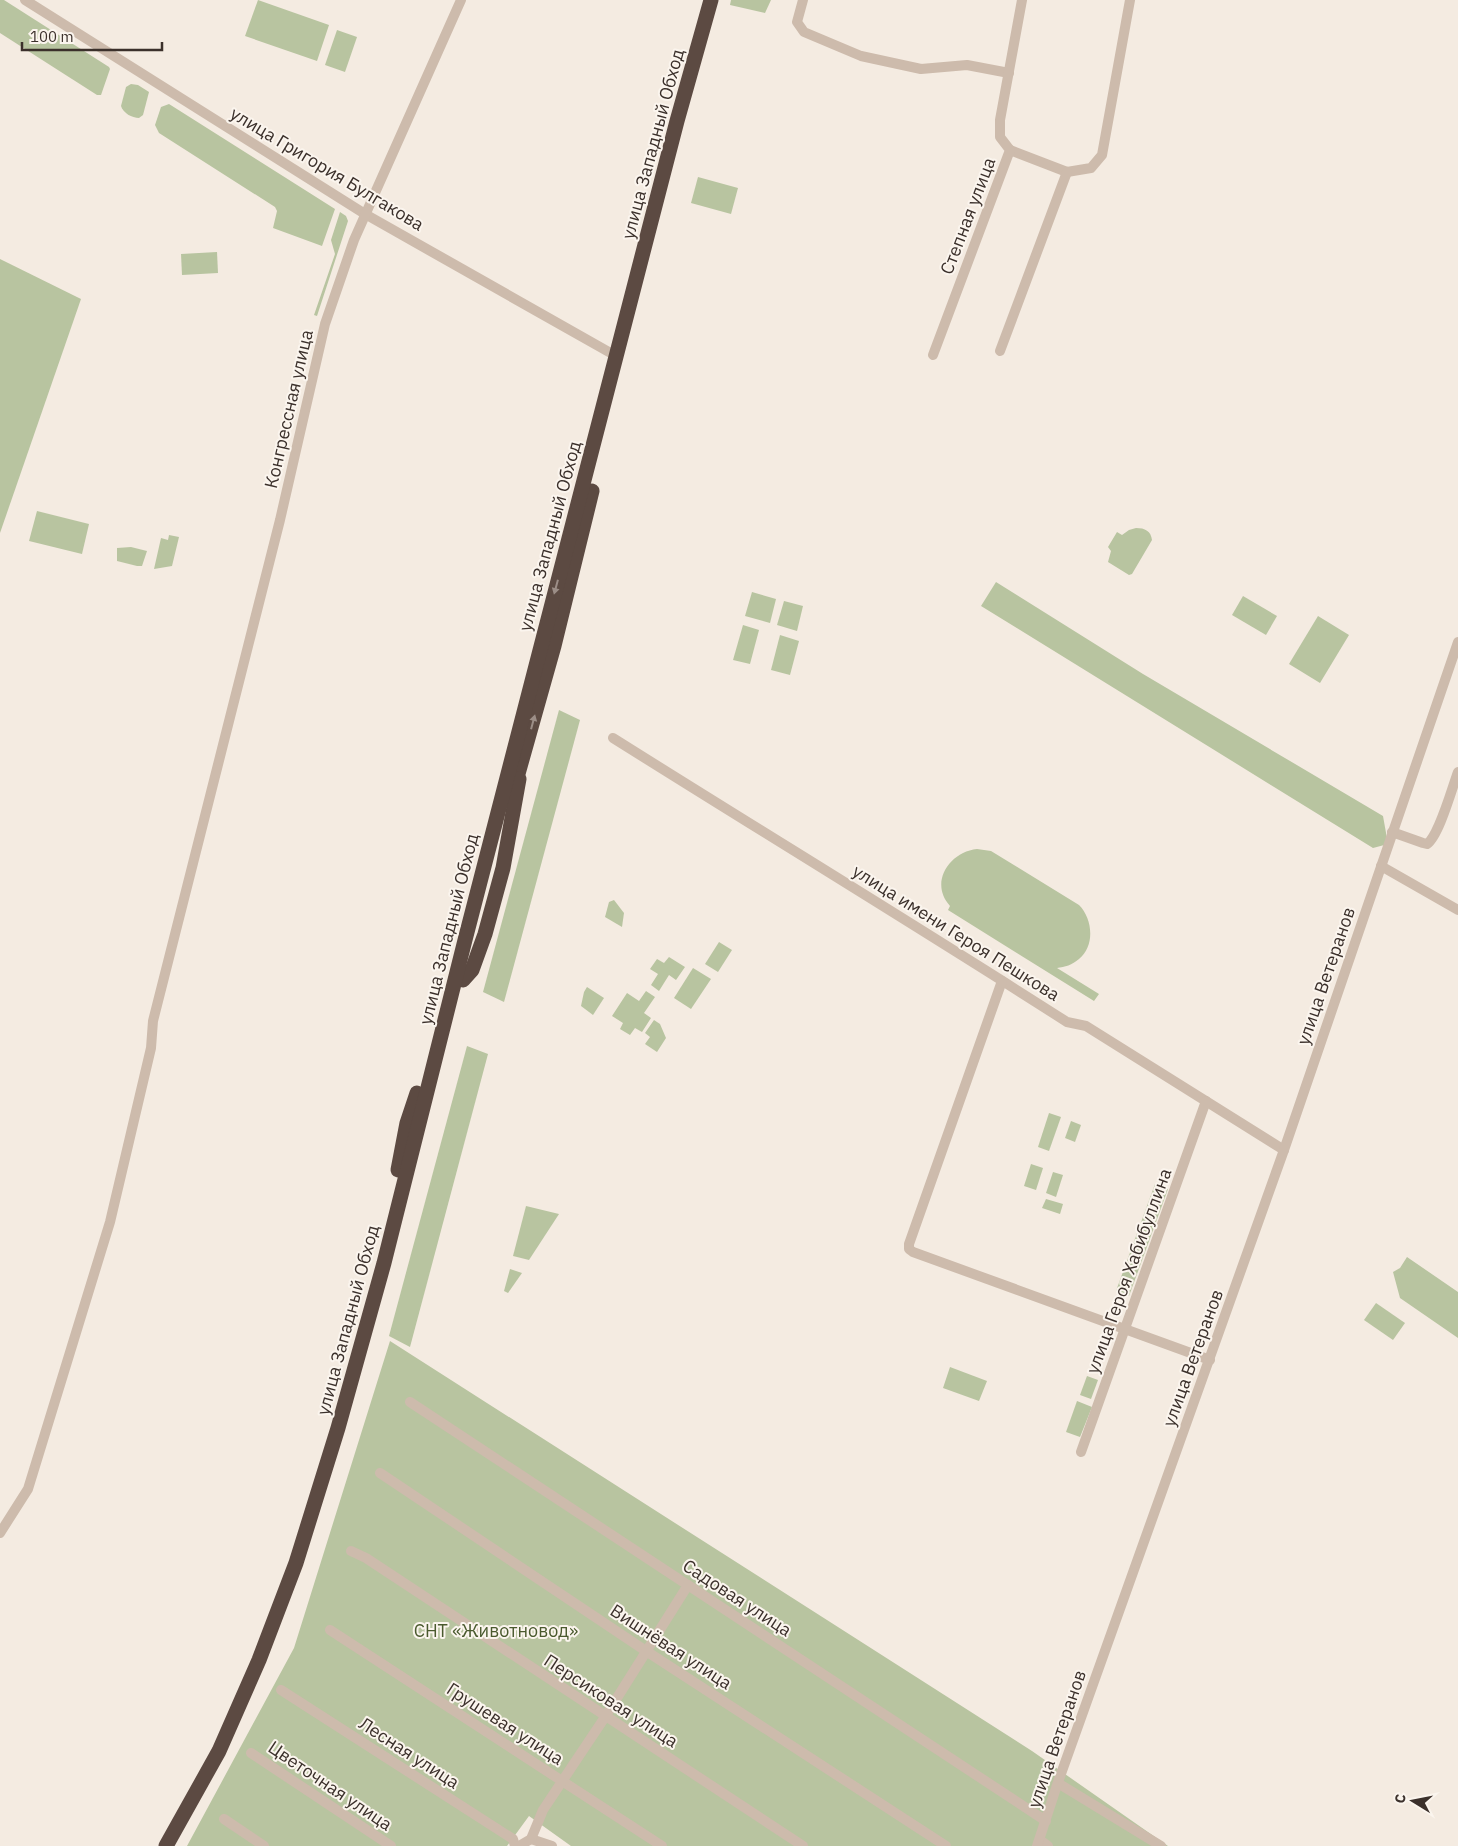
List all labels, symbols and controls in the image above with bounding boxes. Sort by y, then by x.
scale bar [22,20,162,52]
text: 100 m [30,27,74,46]
street label: улица Западный Обход [616,46,689,242]
street label: улица Григория Булгакова [226,102,429,236]
street label: Степная улица [935,154,1001,278]
street label: Конгрессная улица [259,327,318,491]
street label: улица Западный Обход [513,438,586,634]
one-way arrow [552,580,560,595]
one-way arrow [530,714,538,729]
street label: улица Западный Обход [414,831,483,1027]
street label: улица имени Героя Пешкова [848,859,1064,1006]
street label: улица Ветеранов [1291,904,1360,1048]
street label: улица Героя Хабибуллина [1081,1165,1177,1377]
street label: улица Западный Обход [311,1222,384,1418]
street label: улица Ветеранов [1157,1286,1228,1430]
street label: Садовая улица [678,1554,796,1642]
street label: Вишнёвая улица [606,1599,737,1695]
park label: СНТ «Животновод» [414,1619,578,1642]
street label: Персиковая улица [540,1649,683,1753]
street label: улица Ветеранов [1022,1667,1091,1811]
street label: Грушевая улица [442,1677,568,1770]
street label: Лесная улица [355,1712,464,1794]
street label: Цветочная улица [264,1736,397,1836]
north arrow [1388,1776,1438,1826]
text: С [1391,1793,1410,1805]

